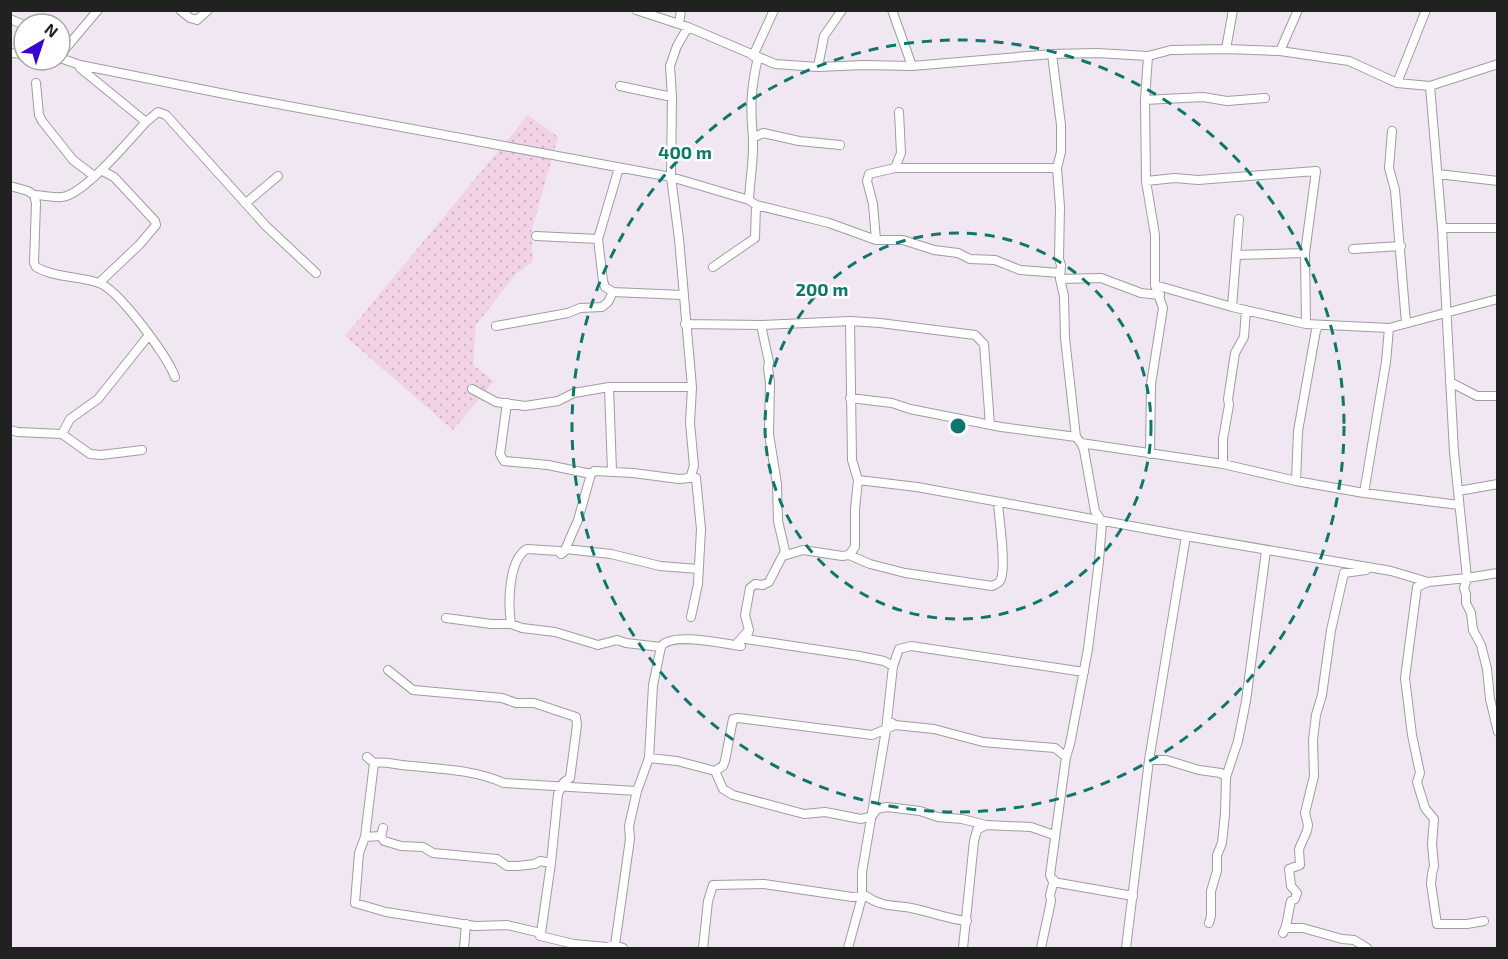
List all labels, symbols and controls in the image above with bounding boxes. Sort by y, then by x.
north arrow [12,12,72,72]
text: N [41,19,62,41]
text: 400 m [658,141,712,163]
text: 200 m [796,278,848,300]
centre of rings [948,416,968,436]

